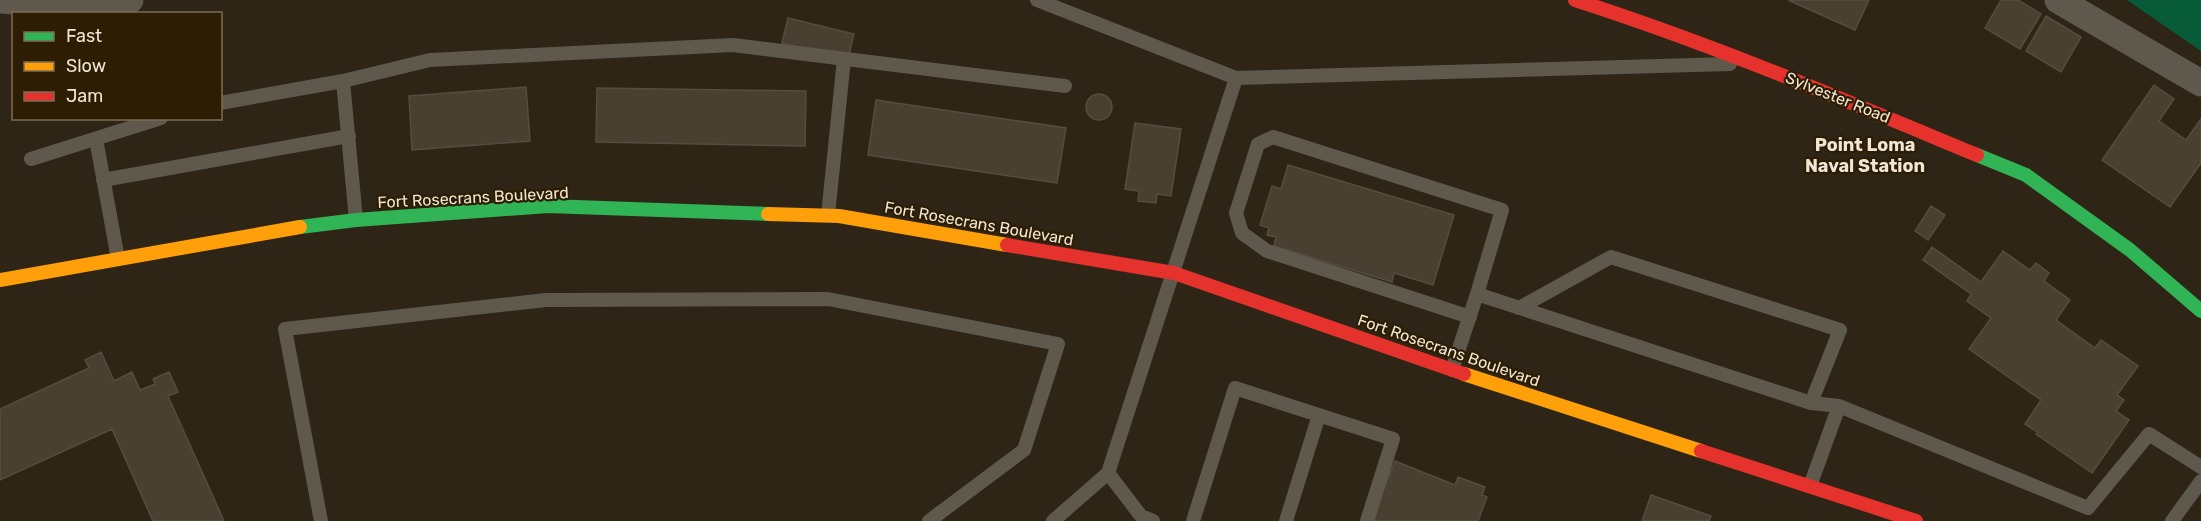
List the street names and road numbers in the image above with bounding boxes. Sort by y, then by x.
street label: Sylvester Road [1783,68,1893,127]
street label: Fort Rosecrans Boulevard [377,183,569,212]
street label: Fort Rosecrans Boulevard [883,198,1075,249]
street label: Fort Rosecrans Boulevard [1355,310,1542,391]

